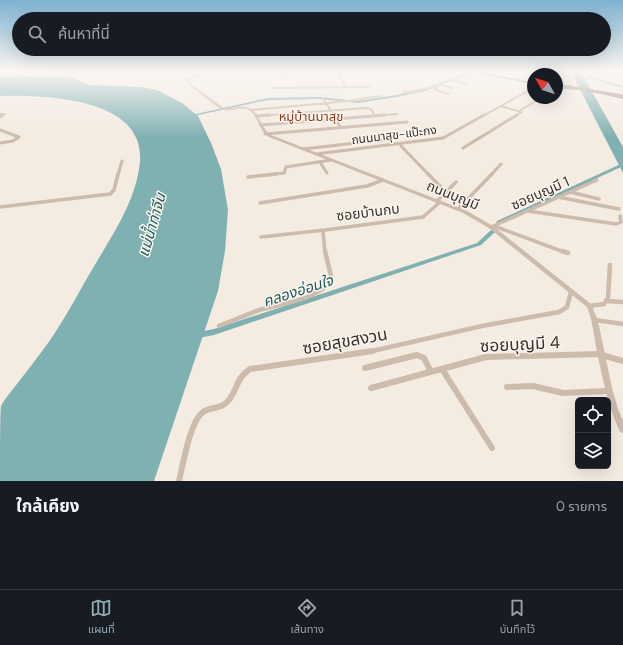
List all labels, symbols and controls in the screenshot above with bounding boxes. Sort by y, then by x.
search box [12,12,611,56]
icon: search [26,23,48,45]
text: ค้นหาที่นี่ [58,24,110,44]
north arrow [527,68,563,104]
district label: หมู่บ้านมาสุข [279,108,343,125]
street label: ถนนมาสุข-แป๊ะกง [350,122,438,148]
street label: ซอยบุญมี 1 [508,172,572,214]
street label: ถนนบุญมี [424,176,482,214]
water label: แม่น้ำท่าจีน [132,190,171,259]
street label: ซอยบ้านกบ [335,199,401,225]
water label: คลองอ่อนใจ [260,270,337,312]
street label: ซอยสุขสงวน [301,323,389,359]
street label: ซอยบุญมี 4 [479,331,561,357]
map controls [575,397,611,469]
button: locate [575,397,611,433]
button: layers [575,433,611,469]
text: ใกล้เคียง [16,495,79,517]
text: 0 รายการ [556,498,607,515]
tab: แผนที่ [88,597,115,638]
tab: เส้นทาง [291,597,324,638]
tab: บันทึกไว้ [500,597,535,638]

